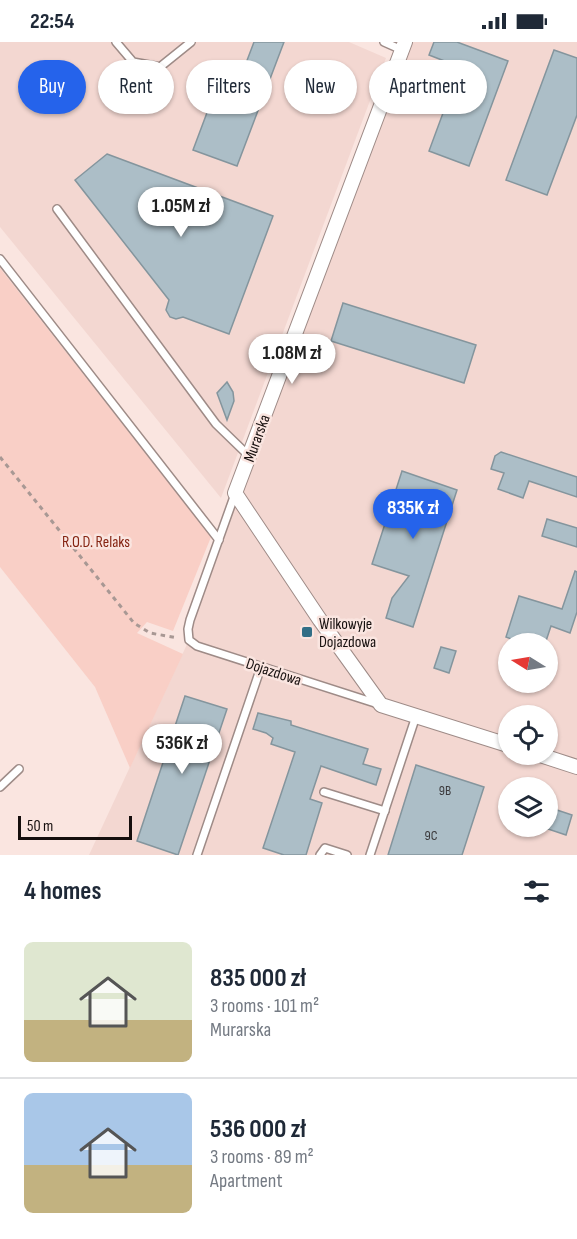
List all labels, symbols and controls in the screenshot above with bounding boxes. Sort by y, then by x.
text: 22:54 [30,8,74,35]
chip: Buy [18,60,86,114]
chip: Rent [98,60,174,114]
chip: Filters [186,60,272,114]
chip: New [284,60,357,114]
chip: Apartment [369,60,487,114]
pin: 1.05M zł [119,187,243,238]
text: 1.05M zł [152,194,210,218]
pin: 1.08M zł [230,334,354,385]
text: 1.08M zł [263,341,321,365]
street label: Murarska [240,412,275,465]
pin: 835K zł [358,489,468,540]
text: 835K zł [387,496,439,520]
park label: R.O.D. Relaks [62,533,130,552]
place label: Wilkowyje Dojazdowa [319,615,376,652]
marker: Wilkowyje Dojazdowa [300,625,314,639]
north arrow [498,633,558,693]
map controls [498,633,558,837]
street label: Dojazdowa [243,655,304,690]
button: locate [498,705,558,765]
pin: 536K zł [127,724,237,775]
text: 536K zł [156,731,208,755]
button: layers [498,777,558,837]
house number: 9B [439,782,451,799]
scale bar [18,813,132,840]
text: 50 m [27,817,53,836]
house number: 9C [425,827,438,844]
icon: filters [520,875,553,908]
text: 4 homes [24,876,101,907]
text: 835 000 zł [210,963,306,994]
icon: home [72,966,144,1038]
text: 3 rooms · 101 m² [210,994,319,1018]
text: Murarska [210,1018,271,1042]
text: 536 000 zł [210,1114,306,1145]
icon: home [72,1117,144,1189]
text: 3 rooms · 89 m² [210,1145,314,1169]
text: Apartment [210,1169,283,1193]

